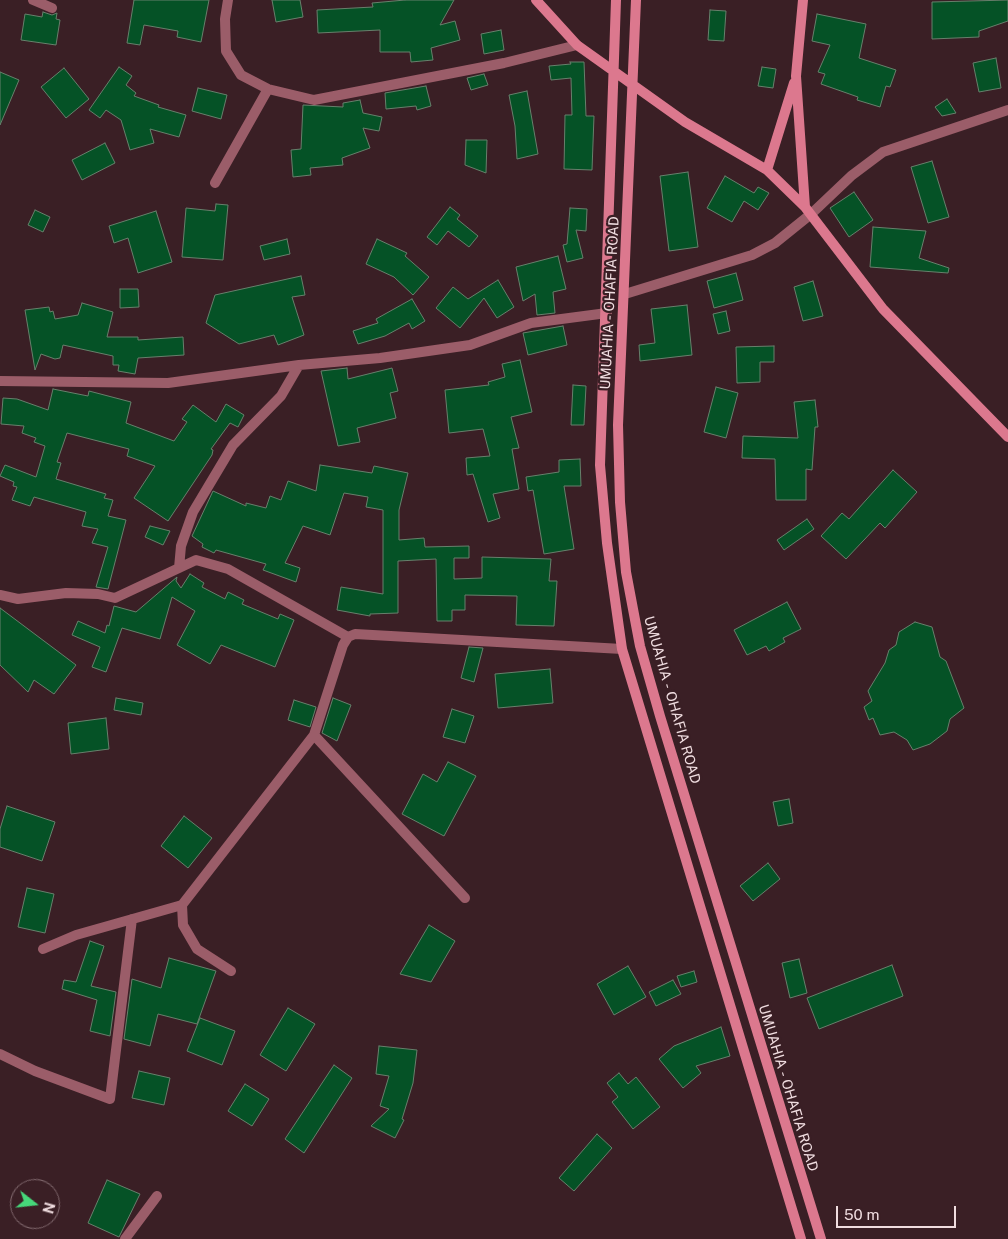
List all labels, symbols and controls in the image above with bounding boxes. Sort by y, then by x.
street label: UMUAHIA - OHAFIA ROAD [597,216,623,390]
street label: UMUAHIA - OHAFIA ROAD [640,614,704,786]
street label: UMUAHIA - OHAFIA ROAD [755,1003,821,1173]
north arrow [10,1179,60,1229]
scale bar [838,1196,958,1228]
text: N [39,1200,58,1215]
text: 50 m [844,1206,879,1223]

